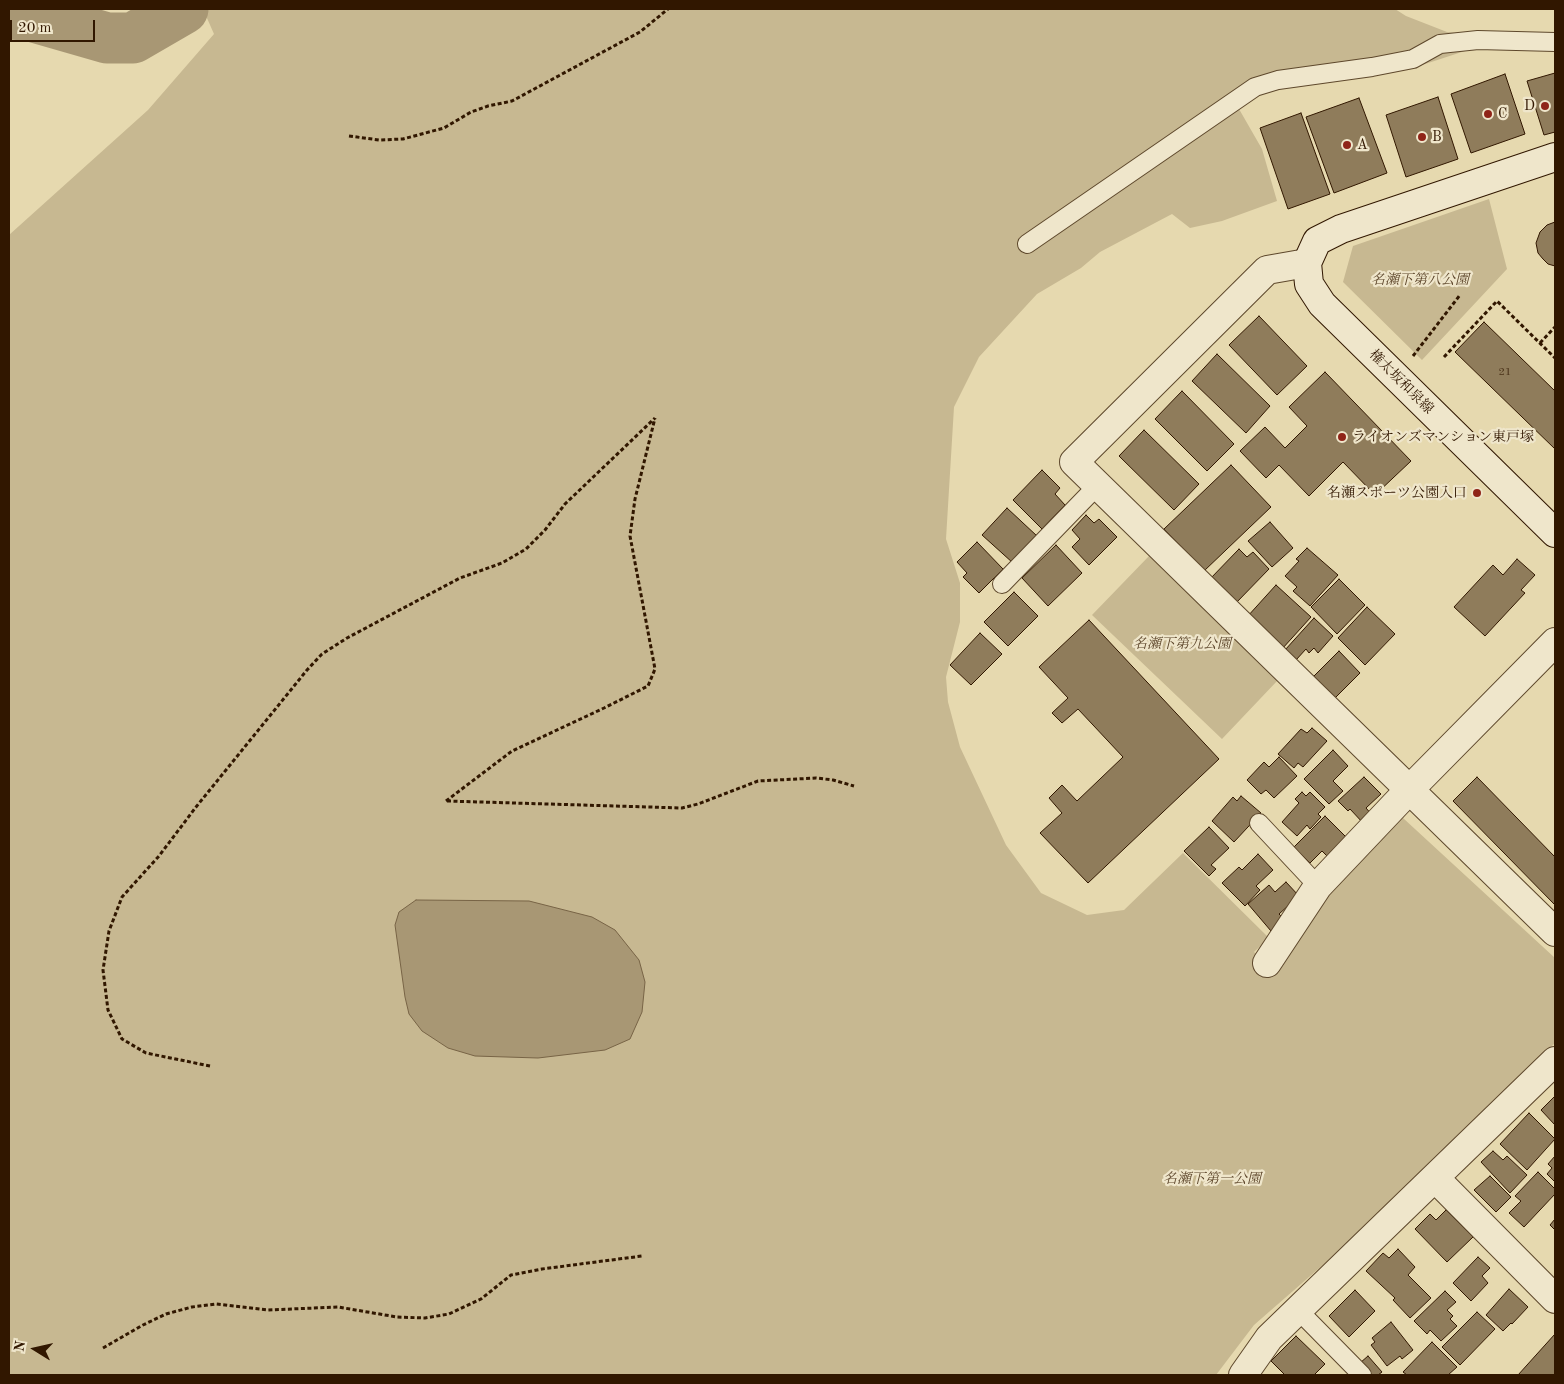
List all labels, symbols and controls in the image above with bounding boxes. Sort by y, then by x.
scale bar [12,10,98,42]
text: 20 m [18,21,52,36]
place label: D [1524,98,1535,114]
marker: D [1539,100,1551,112]
place label: C [1498,106,1507,122]
marker: C [1482,108,1494,120]
place label: B [1432,129,1442,145]
marker: B [1416,131,1428,143]
place label: A [1357,137,1368,153]
marker: A [1341,139,1353,151]
park label: 名瀬下第八公園 [1371,272,1469,288]
street label: 権太坂和泉線 [1365,346,1437,418]
house number: 21 [1499,365,1511,379]
place label: ライオンズマンション東戸塚 [1352,429,1534,445]
marker: ライオンズマンション東戸塚 [1336,431,1348,443]
place label: 名瀬スポーツ公園入口 [1327,485,1467,501]
marker: 名瀬スポーツ公園入口 [1471,487,1483,499]
park label: 名瀬下第九公園 [1133,636,1231,652]
park label: 名瀬下第一公園 [1163,1171,1261,1187]
north arrow [10,1324,60,1374]
text: N [12,1340,28,1353]

